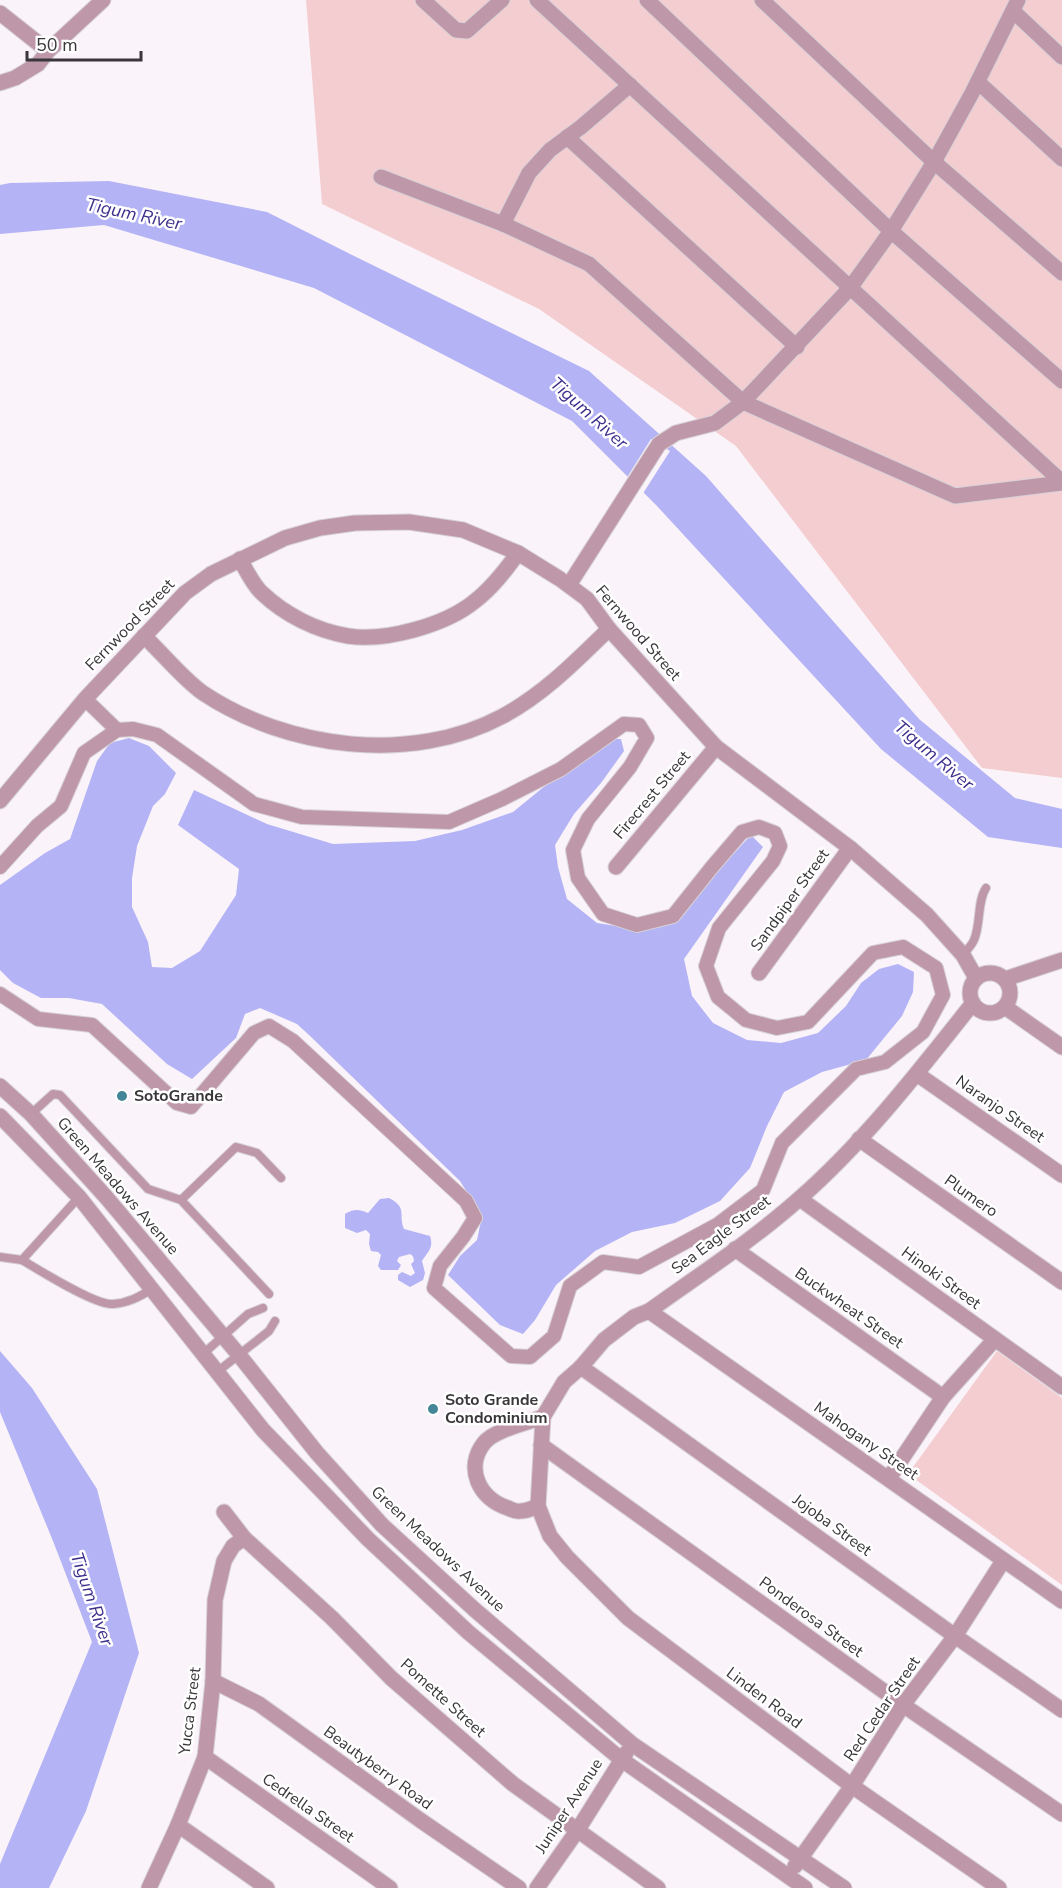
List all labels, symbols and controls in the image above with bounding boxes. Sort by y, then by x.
scale bar [27,24,141,62]
text: 50 m [36,33,78,57]
water label: Tigum River [84,192,185,236]
water label: Tigum River [545,372,634,455]
street label: Fernwood Street [80,574,180,676]
street label: Fernwood Street [590,581,686,686]
water label: Tigum River [889,715,979,796]
street label: Firecrest Street [608,746,696,844]
street label: Sandpiper Street [746,844,835,955]
street label: Naranjo Street [951,1070,1049,1148]
place label: SotoGrande [134,1085,223,1107]
marker: SotoGrande [115,1089,129,1103]
street label: Green Meadows Avenue [52,1112,184,1260]
street label: Plumero [940,1170,1002,1222]
street label: Sea Eagle Street [667,1190,775,1280]
street label: Hinoki Street [897,1242,986,1315]
street label: Buckwheat Street [790,1262,908,1354]
place label: Soto Grande Condominium [445,1389,548,1429]
street label: Mahogany Street [809,1397,923,1486]
marker: Soto Grande Condominium [426,1402,440,1416]
street label: Green Meadows Avenue [366,1481,510,1617]
street label: Jojoba Street [787,1488,876,1561]
water label: Tigum River [65,1549,119,1649]
street label: Ponderosa Street [754,1572,868,1663]
street label: Red Cedar Street [839,1652,926,1766]
street label: Pomette Street [395,1654,491,1743]
street label: Linden Road [722,1662,806,1734]
street label: Yucca Street [174,1666,206,1757]
street label: Beautyberry Road [319,1721,437,1815]
street label: Juniper Avenue [530,1754,608,1859]
street label: Cedrella Street [257,1768,359,1848]

